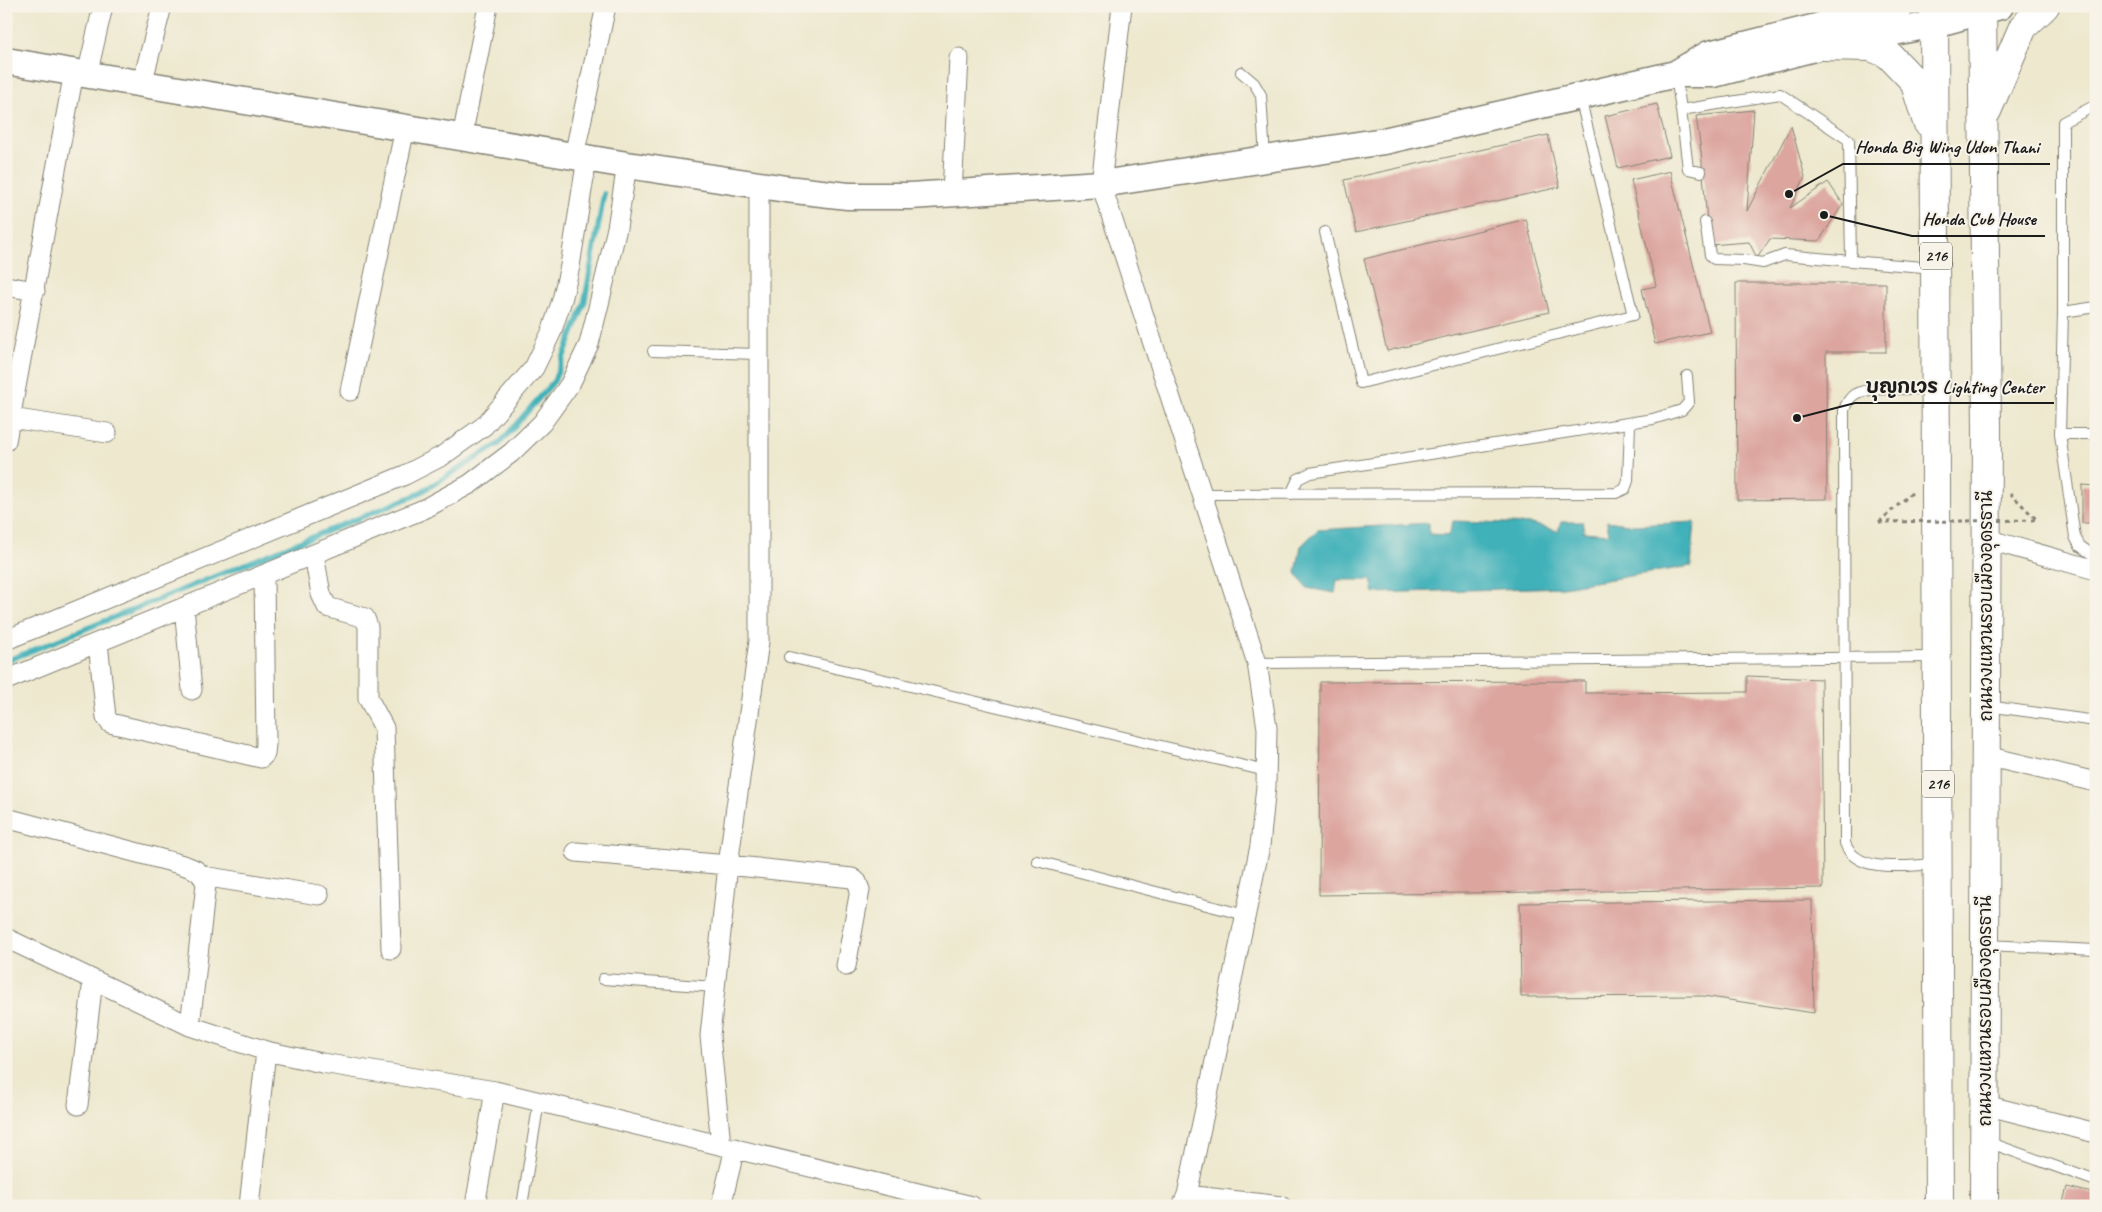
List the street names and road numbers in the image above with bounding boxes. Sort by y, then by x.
road number: 216 [1920,242,1952,270]
street label: ถนนวงแหวนรอบเมืองอุดรธานี [1974,491,2000,721]
road number: 216 [1922,771,1954,798]
street label: ถนนวงแหวนรอบเมืองอุดรธานี [1973,896,1999,1126]

